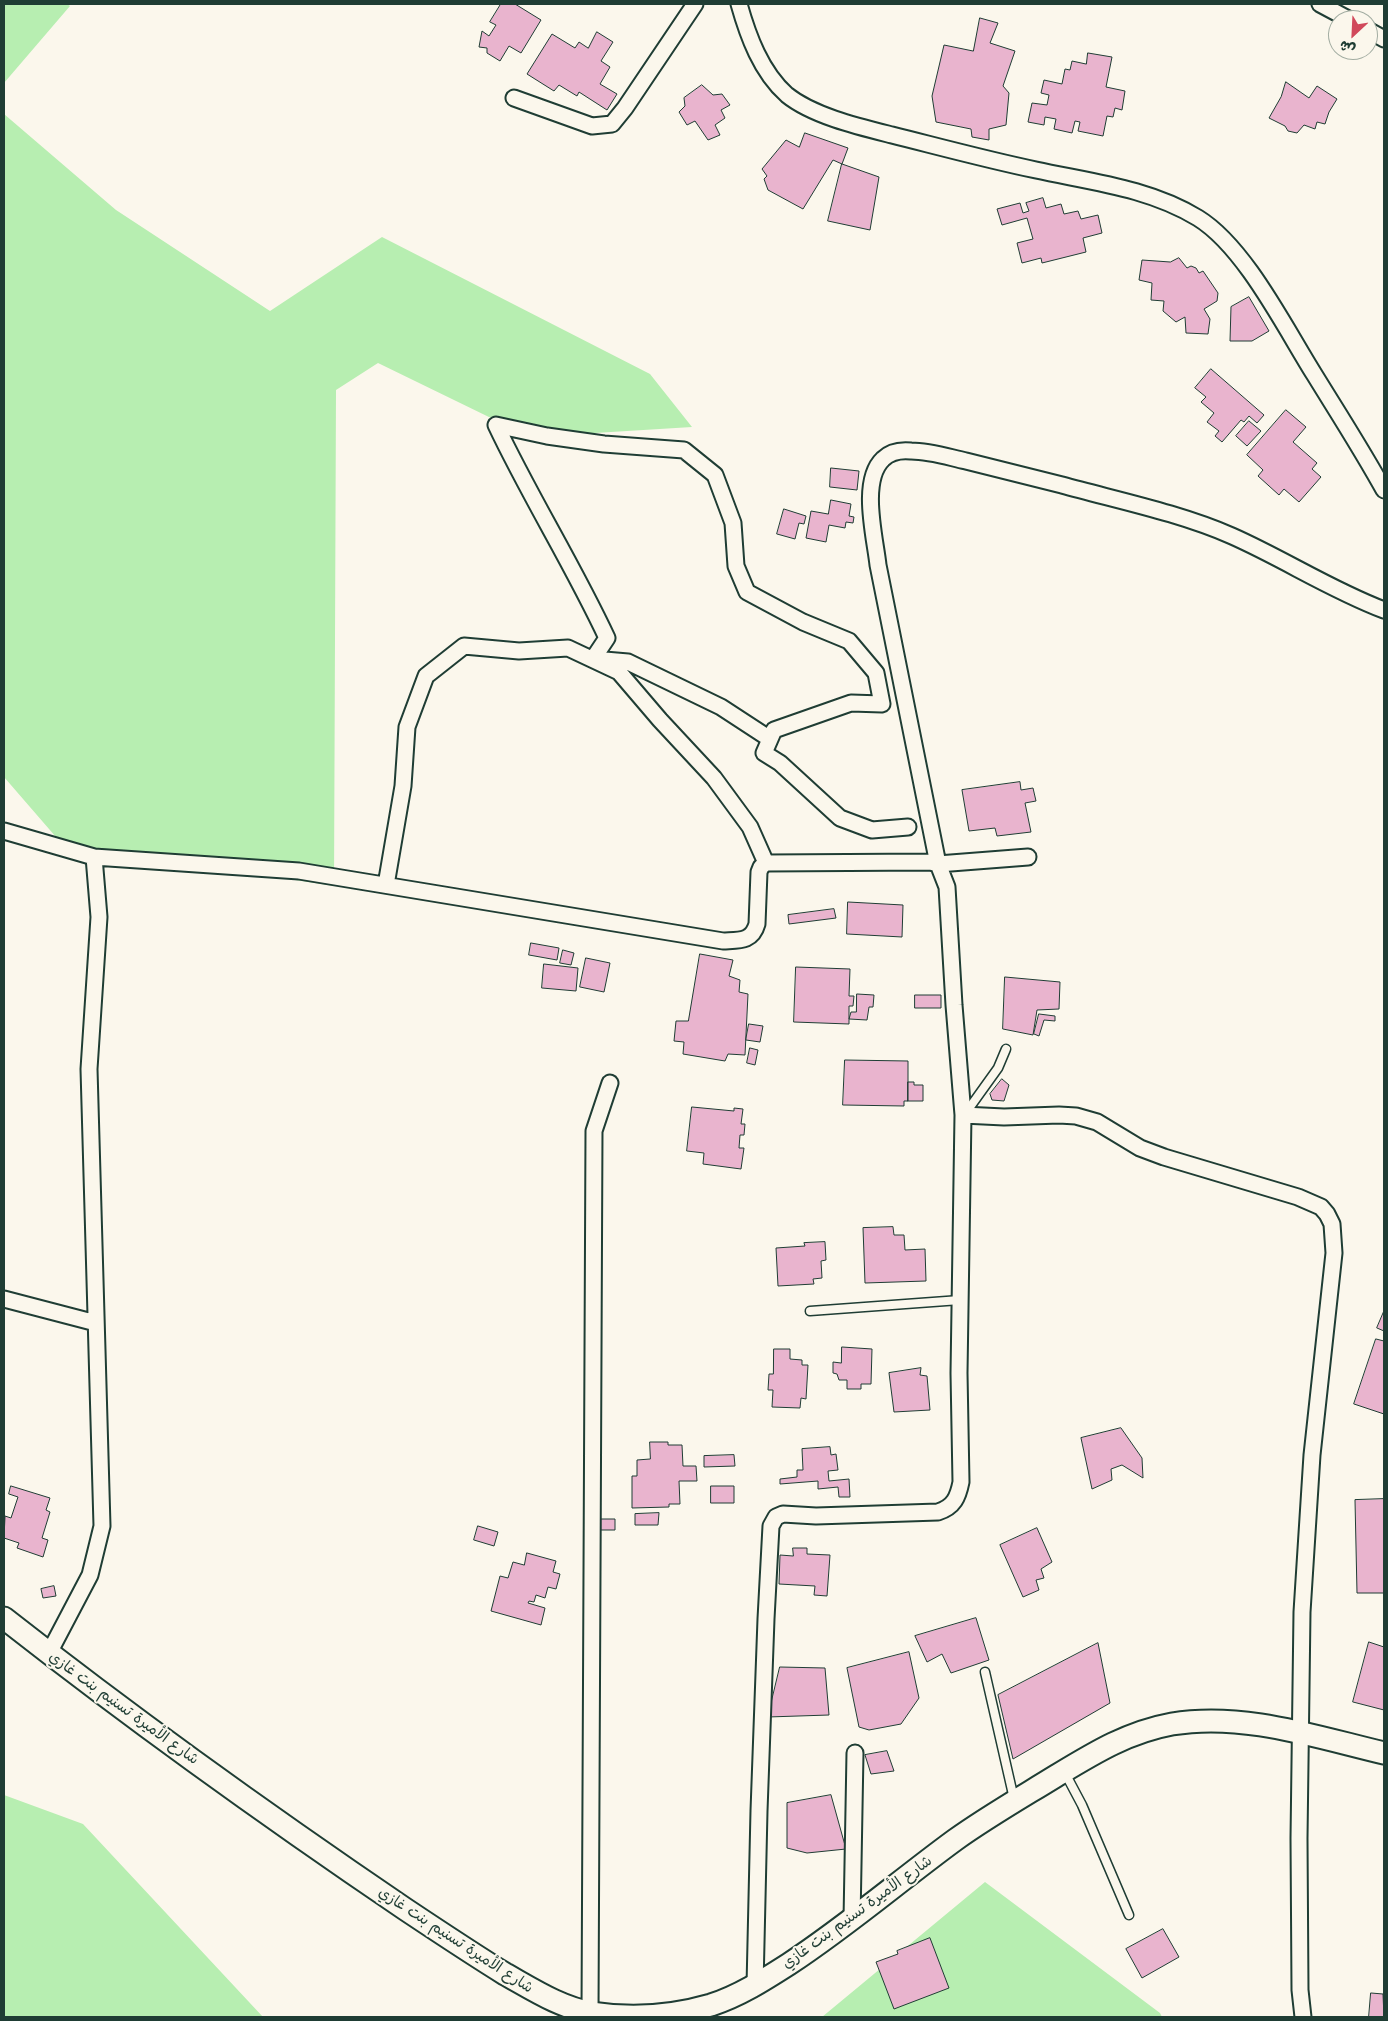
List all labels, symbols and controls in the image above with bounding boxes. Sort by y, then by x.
north arrow [1328,10,1378,60]
text: ش [1336,36,1358,60]
street label: شارع الأميرة تسنيم بنت غازي [46,1648,202,1768]
street label: شارع الأميرة تسنيم بنت غازي [779,1852,935,1972]
street label: شارع الأميرة تسنيم بنت غازي [375,1883,537,1997]

